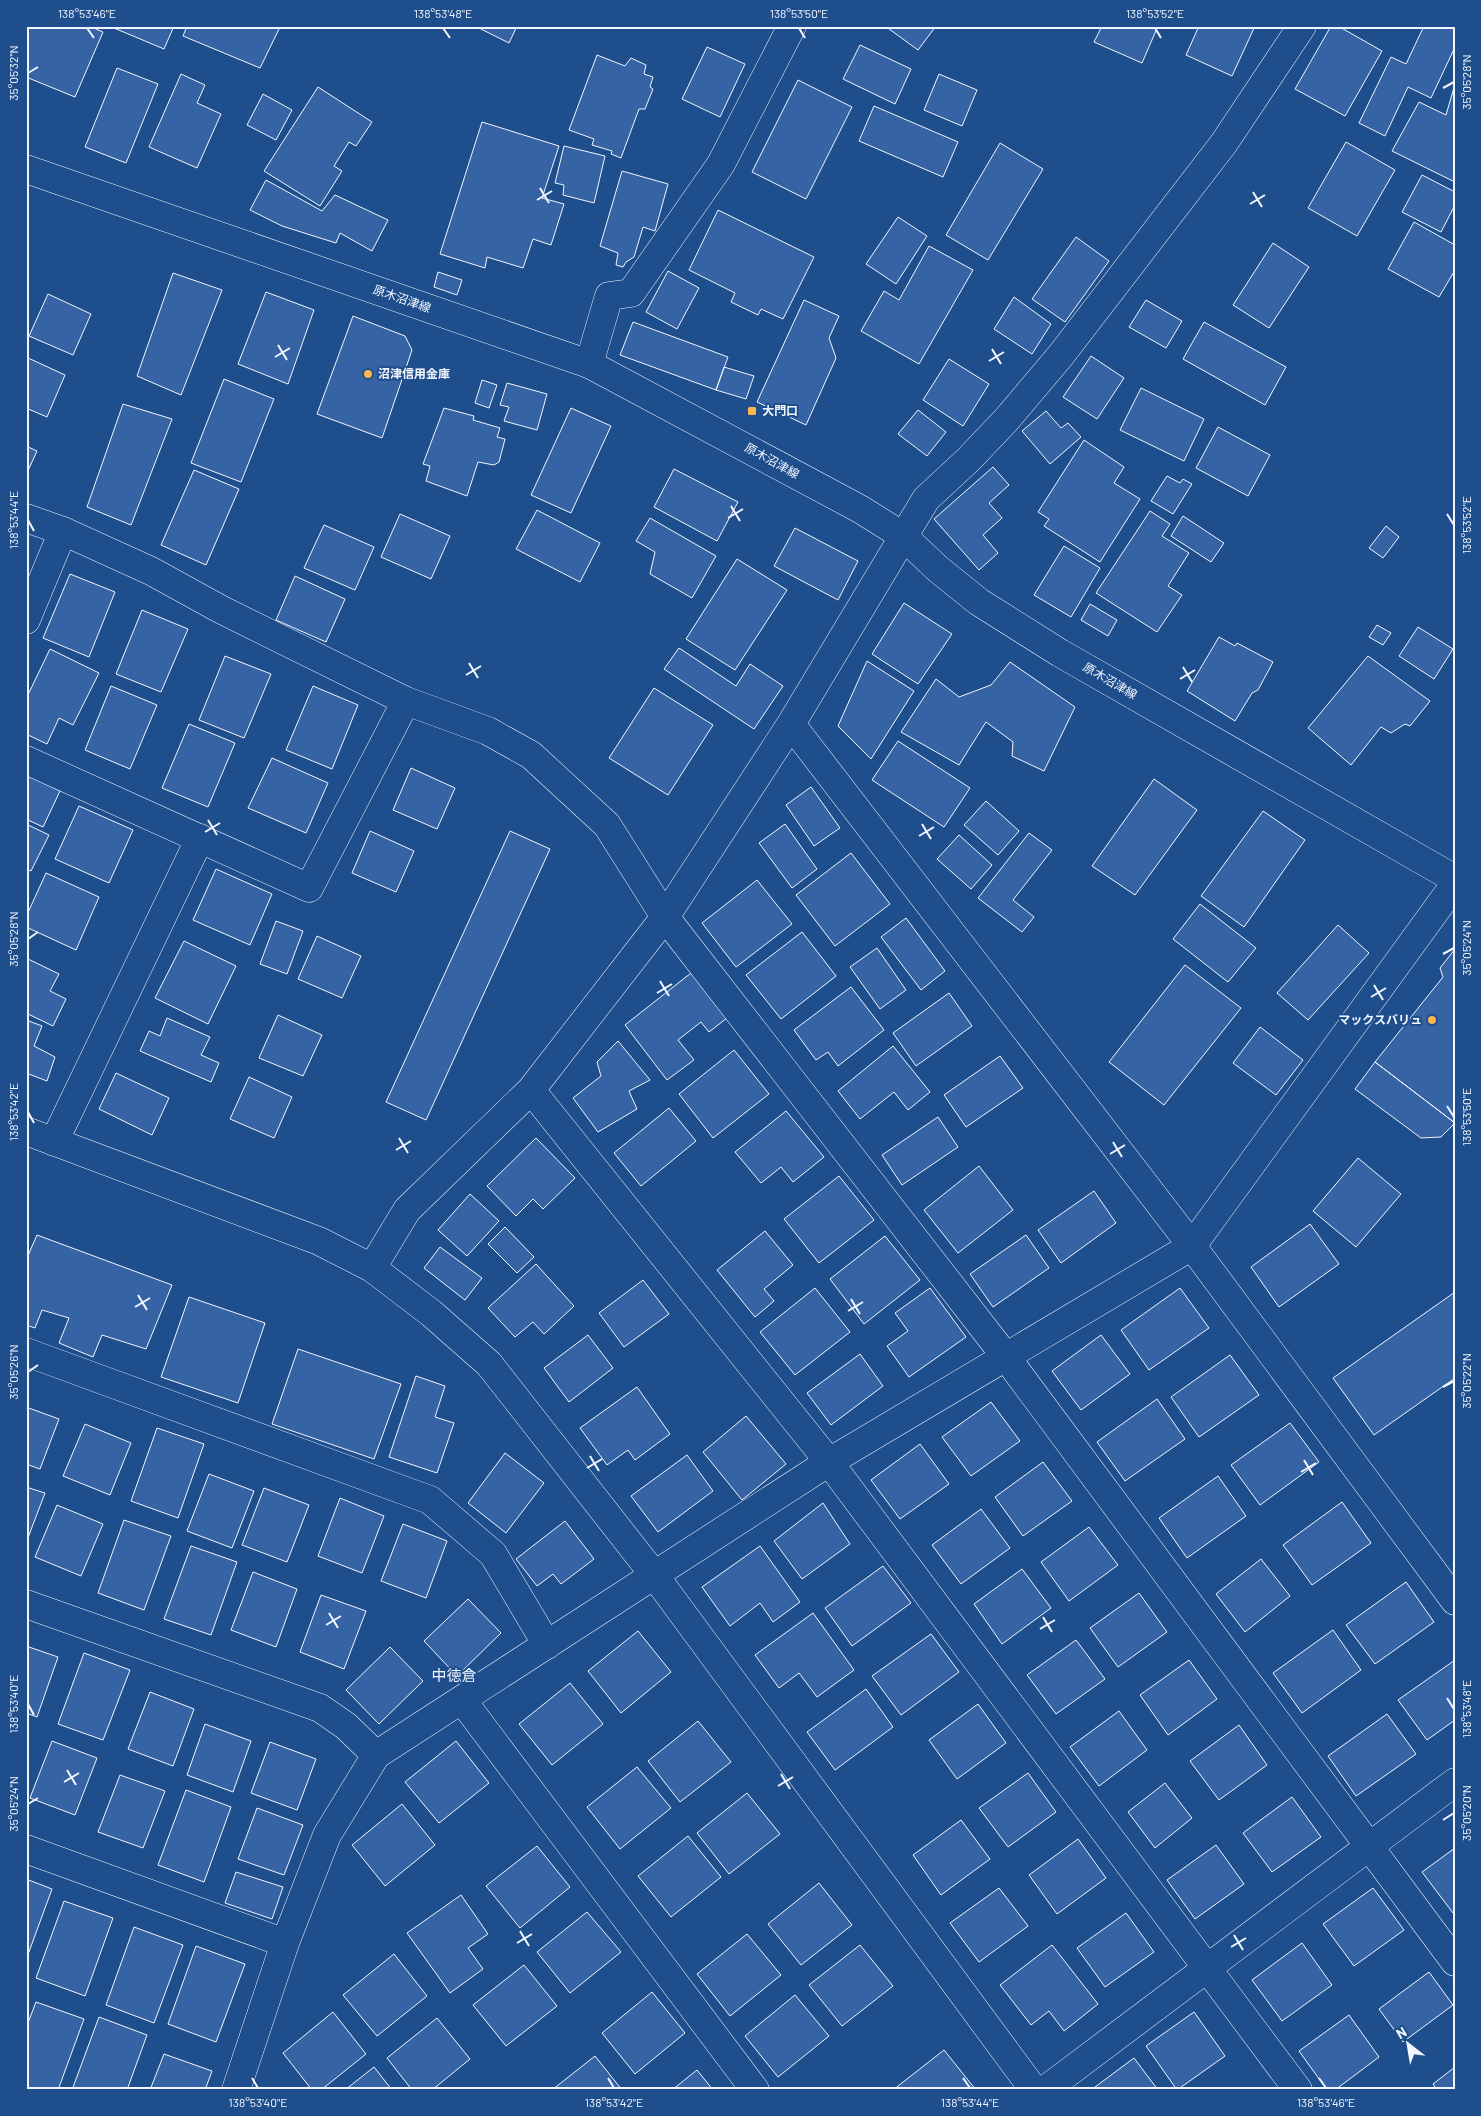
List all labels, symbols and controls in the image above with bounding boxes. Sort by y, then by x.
text: 138°53'46"E [58,6,116,20]
text: 138°53'48"E [414,6,472,20]
text: 138°53'50"E [770,6,828,20]
text: 138°53'52"E [1126,6,1184,20]
text: 35°05'32"N [6,45,20,101]
text: 35°05'28"N [1459,54,1473,110]
street label: 原木沼津線 [372,282,433,314]
place label: 沼津信用金庫 [378,366,450,380]
marker: 沼津信用金庫 [362,368,374,380]
place label: 大門口 [762,403,798,417]
marker: 大門口 [746,405,758,417]
street label: 原木沼津線 [743,439,802,481]
text: 138°53'44"E [6,491,20,549]
text: 138°53'52"E [1459,496,1473,554]
street label: 原木沼津線 [1081,659,1140,701]
text: 35°05'28"N [6,911,20,967]
text: 35°05'24"N [1459,920,1473,976]
place label: マックスバリュ [1338,1012,1422,1026]
marker: マックスバリュ [1426,1014,1438,1026]
text: 138°53'42"E [6,1083,20,1141]
text: 138°53'50"E [1459,1088,1473,1146]
text: 35°05'26"N [6,1344,20,1400]
text: 35°05'22"N [1459,1353,1473,1409]
district label: 中徳倉 [431,1666,477,1684]
text: 138°53'40"E [6,1675,20,1733]
text: 138°53'48"E [1459,1680,1473,1738]
text: 35°05'24"N [6,1776,20,1832]
text: 35°05'20"N [1459,1785,1473,1841]
north arrow [1384,2018,1434,2068]
text: N [1393,2023,1409,2042]
text: 138°53'40"E [229,2095,287,2109]
text: 138°53'42"E [585,2095,643,2109]
text: 138°53'44"E [941,2095,999,2109]
text: 138°53'46"E [1297,2095,1355,2109]

